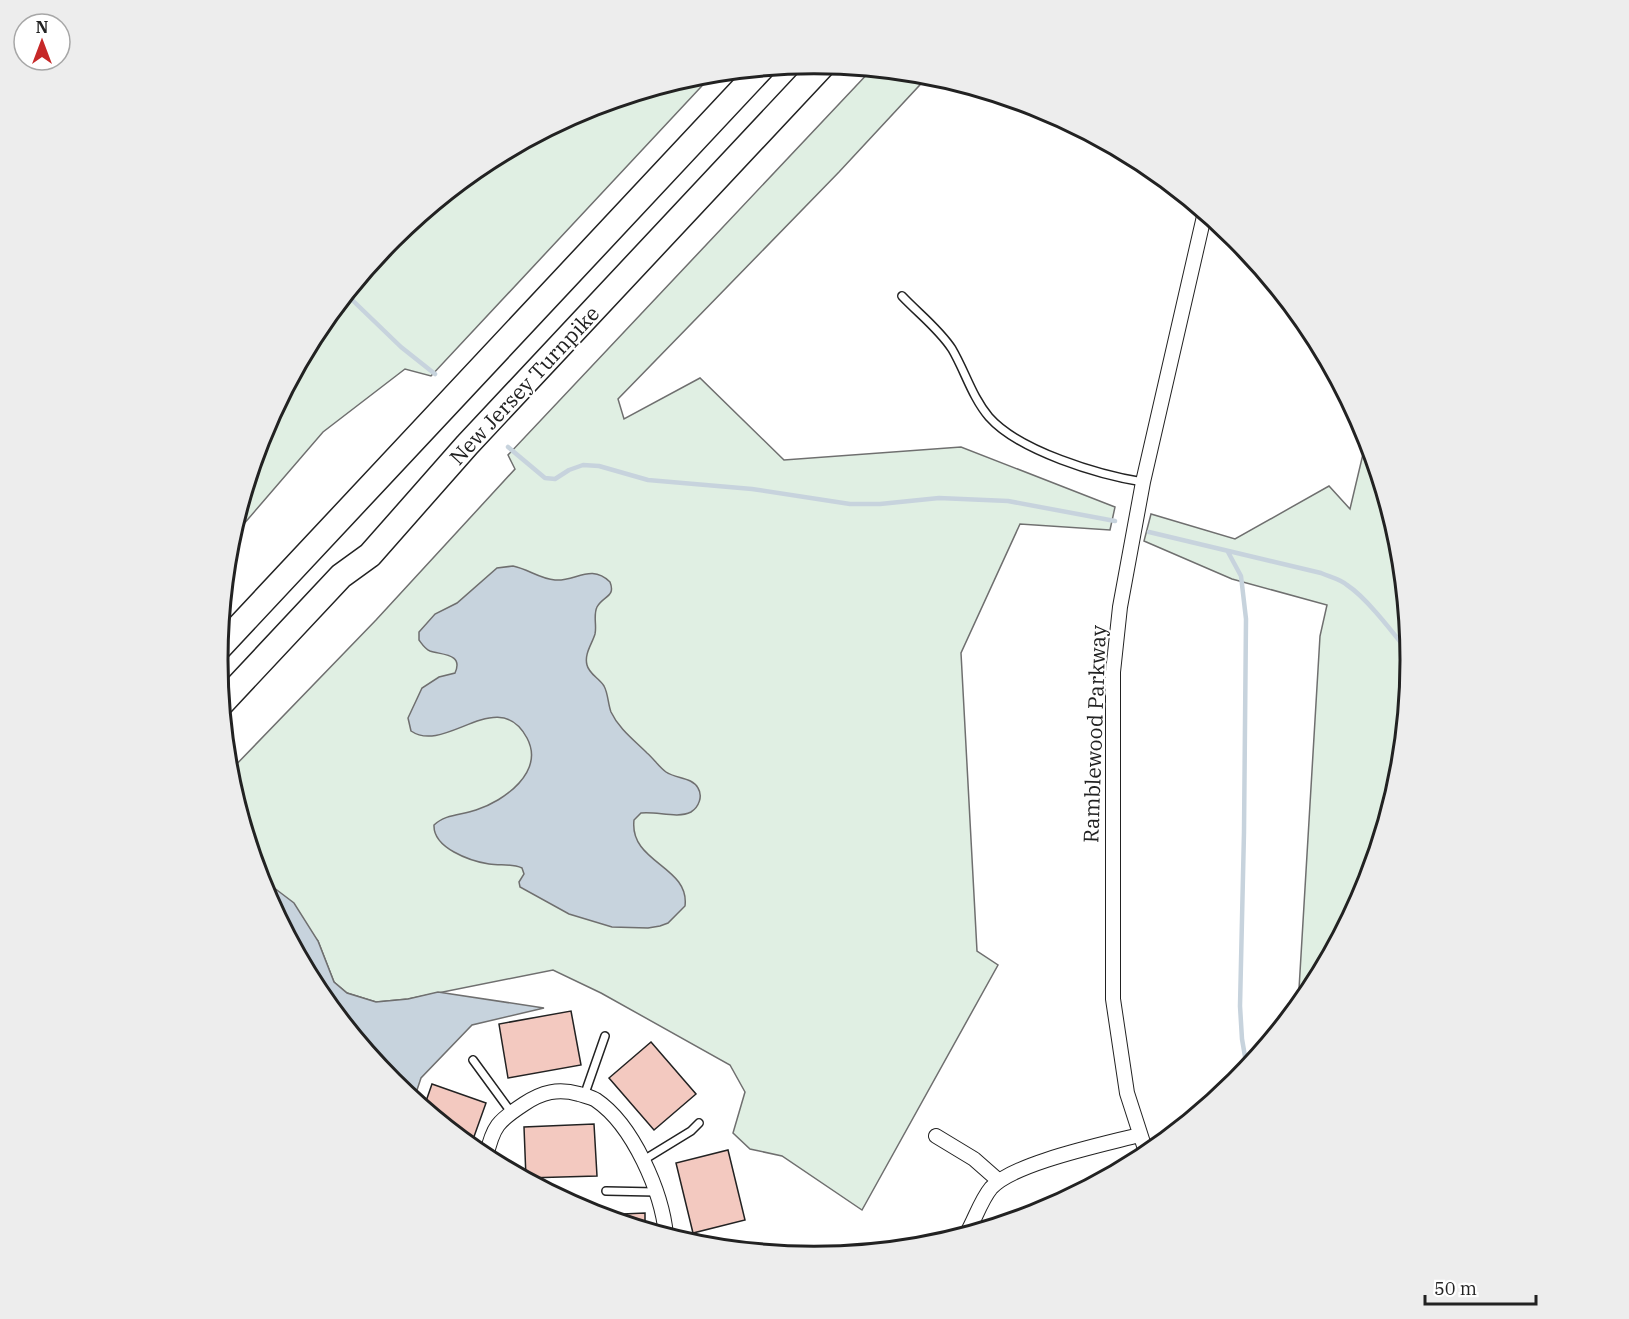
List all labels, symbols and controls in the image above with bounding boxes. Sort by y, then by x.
north arrow [12,12,72,72]
text: N [36,17,48,37]
street label: New Jersey Turnpike [443,299,605,471]
street label: Ramblewood Parkway [1076,624,1112,843]
scale bar [1425,1268,1536,1306]
text: 50 m [1434,1277,1477,1300]

